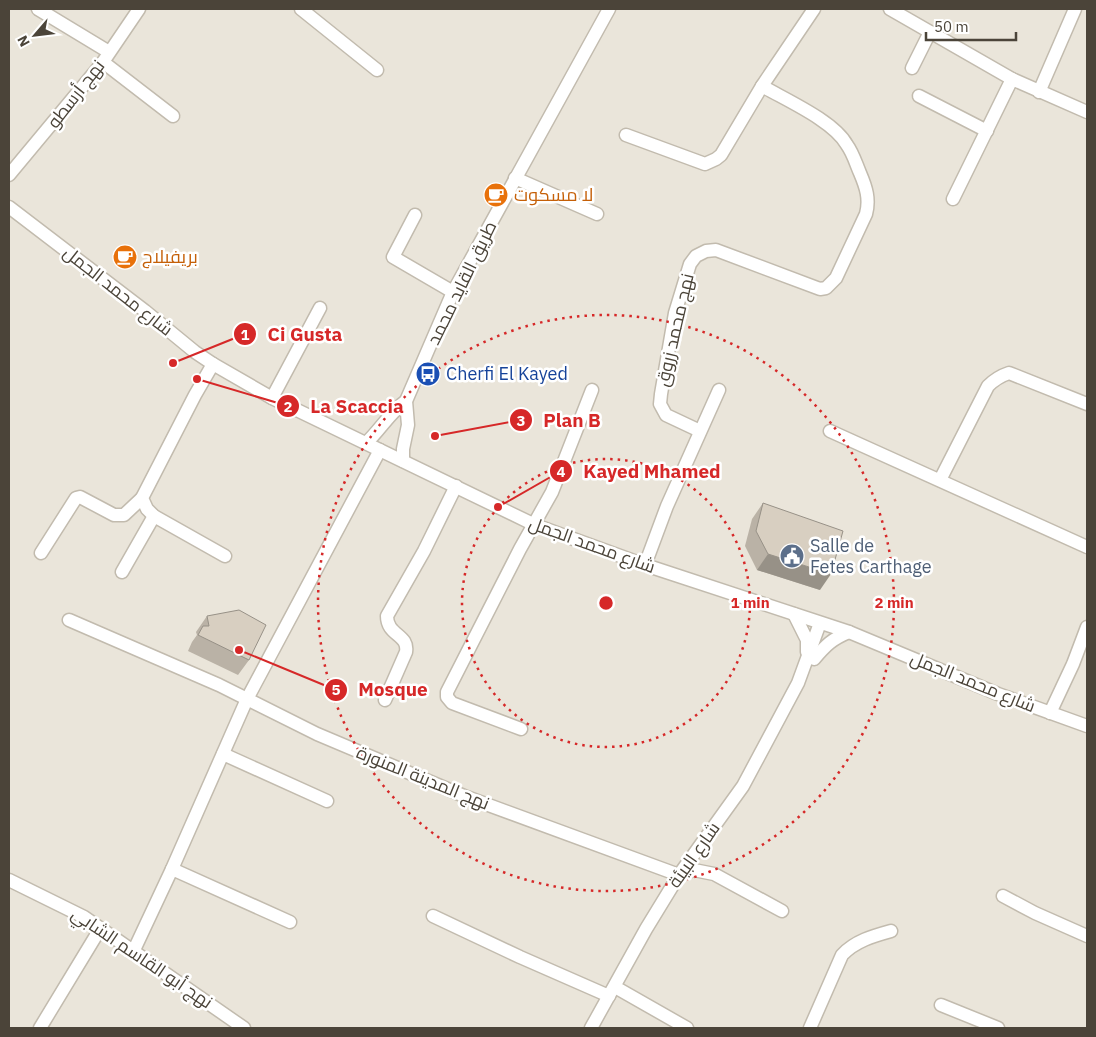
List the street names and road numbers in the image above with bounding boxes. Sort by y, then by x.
street label: نهج أرسطو [42,55,110,133]
street label: طريق القايد محمد [422,217,502,349]
street label: شارع محمد الجمل [58,241,178,341]
street label: نهج محمد زروق [650,271,700,389]
street label: شارع محمد الجمل [525,511,659,579]
street label: شارع محمد الجمل [907,646,1039,718]
street label: نهج المدينة المنورة [353,740,493,816]
street label: شارع البيئة [663,817,725,893]
street label: نهج أبو القاسم الشابي [66,902,217,1016]

